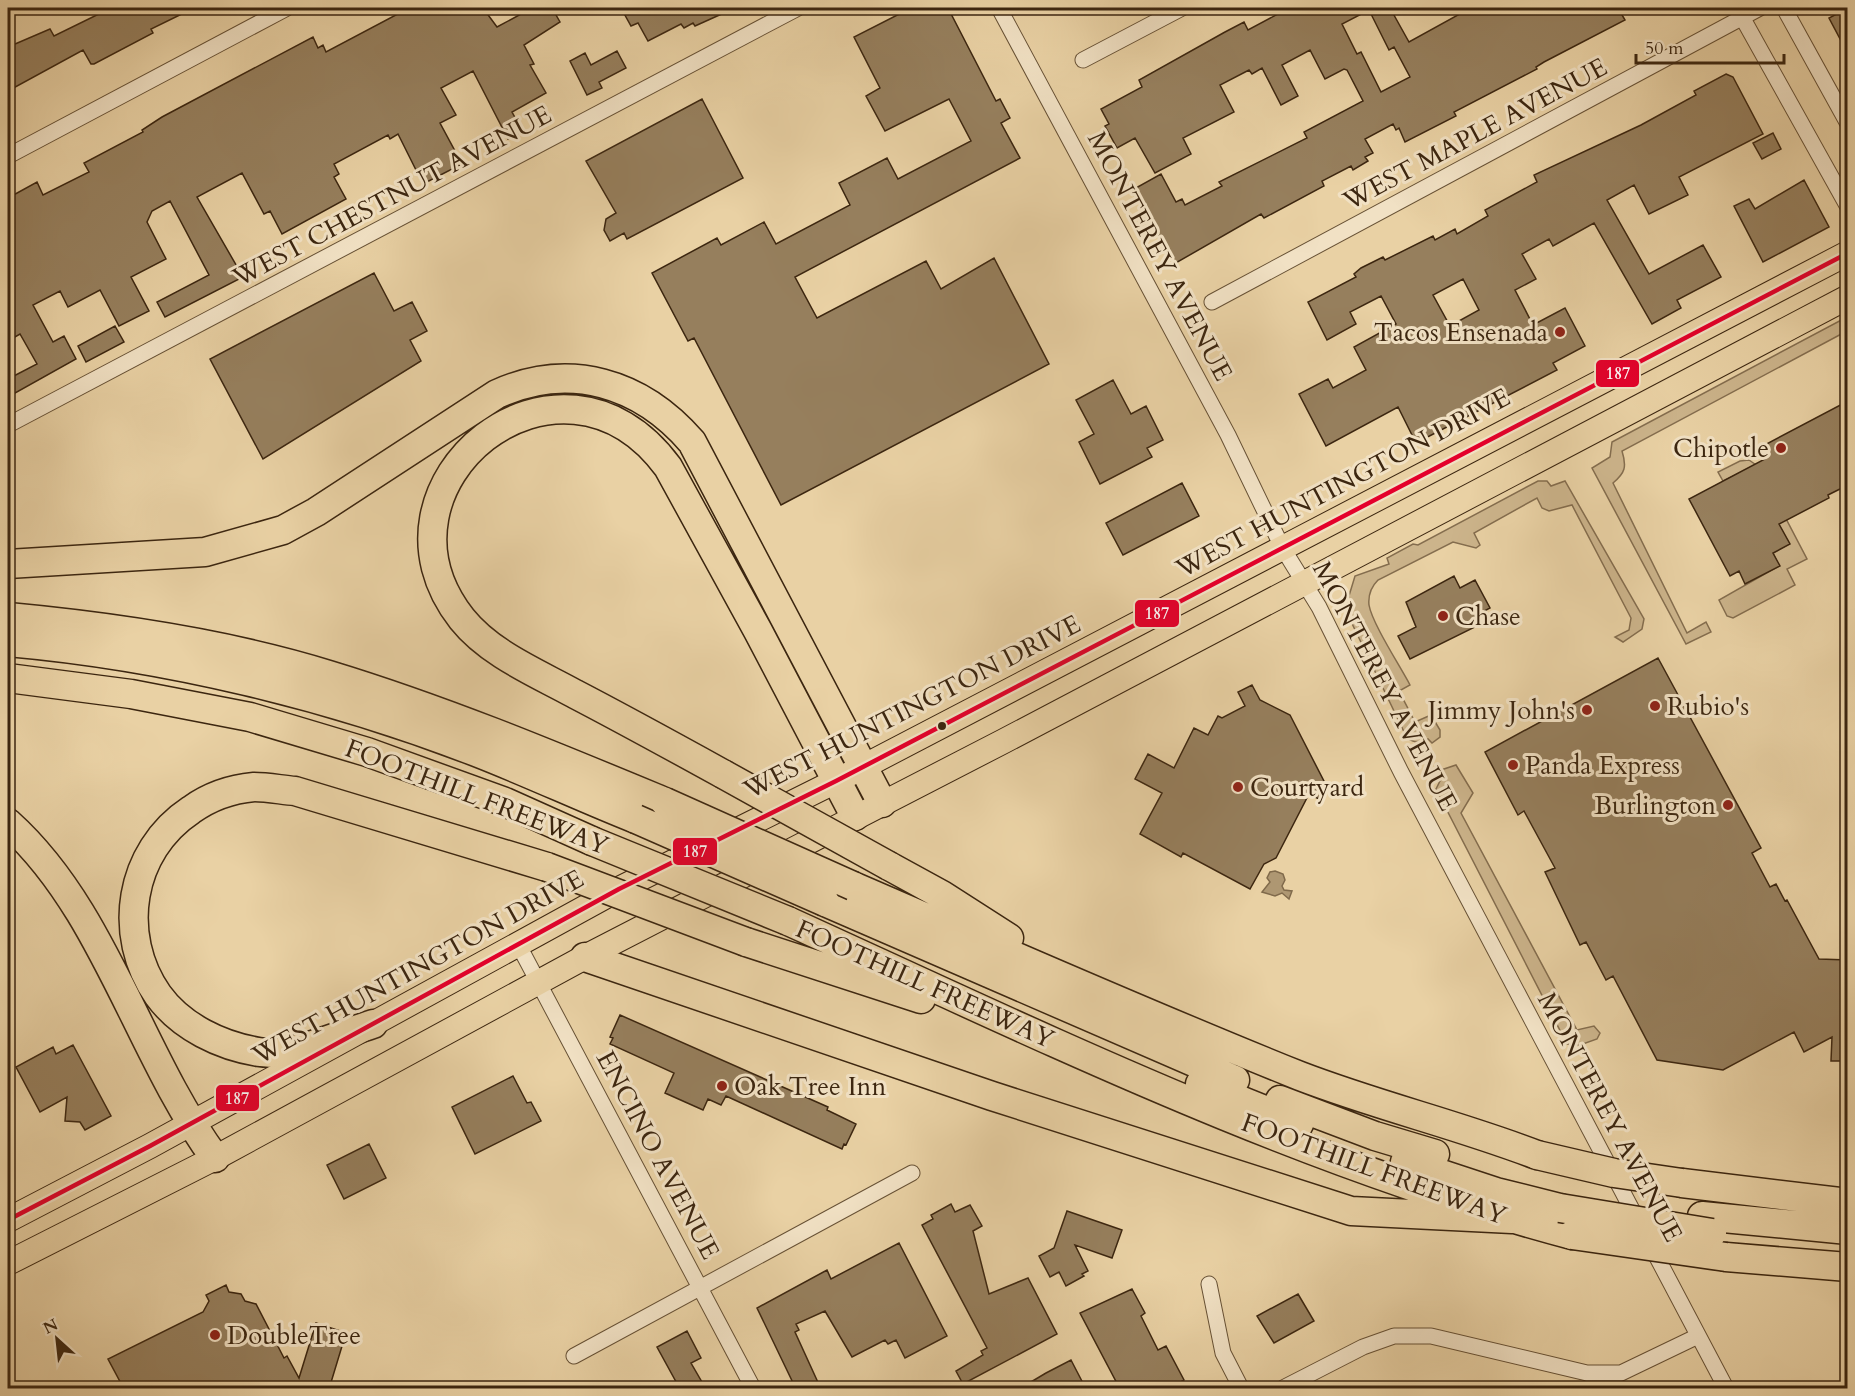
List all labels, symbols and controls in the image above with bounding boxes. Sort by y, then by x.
scale bar [1636,27,1784,65]
text: 50 m [1645,36,1684,61]
street label: WEST MAPLE AVENUE [1336,50,1613,219]
street label: WEST CHESTNUT AVENUE [226,97,557,296]
street label: MONTEREY AVENUE [1079,125,1241,387]
place label: Tacos Ensenada [1374,315,1548,350]
marker: Tacos Ensenada [1553,325,1567,339]
line badge: 187 [1595,359,1640,388]
text: 187 [1606,363,1630,385]
street label: WEST HUNTINGTON DRIVE [1169,380,1516,587]
place label: Chipotle [1673,431,1769,466]
marker: Chipotle [1774,441,1788,455]
street label: MONTEREY AVENUE [1304,555,1466,817]
line badge: 187 [1134,599,1180,628]
place label: Chase [1455,599,1521,634]
text: 187 [1145,603,1169,625]
street label: WEST HUNTINGTON DRIVE [737,607,1086,808]
marker: Chase [1436,609,1450,623]
place label: Rubio's [1667,689,1749,724]
place label: Jimmy John's [1424,693,1575,728]
marker: Rubio's [1648,699,1662,713]
marker: Jimmy John's [1580,703,1594,717]
unlabelled marker [936,720,948,732]
street label: FOOTHILL FREEWAY [340,731,614,864]
place label: Panda Express [1525,748,1680,783]
marker: Panda Express [1506,758,1520,772]
place label: Courtyard [1250,770,1364,805]
marker: Courtyard [1231,780,1245,794]
place label: Burlington [1594,788,1716,823]
marker: Burlington [1721,798,1735,812]
line badge: 187 [672,837,718,866]
text: 187 [683,841,707,863]
street label: WEST HUNTINGTON DRIVE [245,861,590,1073]
street label: FOOTHILL FREEWAY [790,911,1060,1057]
street label: MONTEREY AVENUE [1529,986,1691,1248]
street label: ENCINO AVENUE [588,1044,728,1266]
place label: Oak Tree Inn [734,1069,886,1104]
marker: Oak Tree Inn [715,1079,729,1093]
line badge: 187 [215,1084,260,1112]
text: 187 [225,1088,249,1110]
street label: FOOTHILL FREEWAY [1237,1105,1512,1233]
north arrow [27,1309,87,1369]
text: N [39,1314,62,1339]
place label: DoubleTree [227,1318,361,1353]
marker: DoubleTree [208,1328,222,1342]

